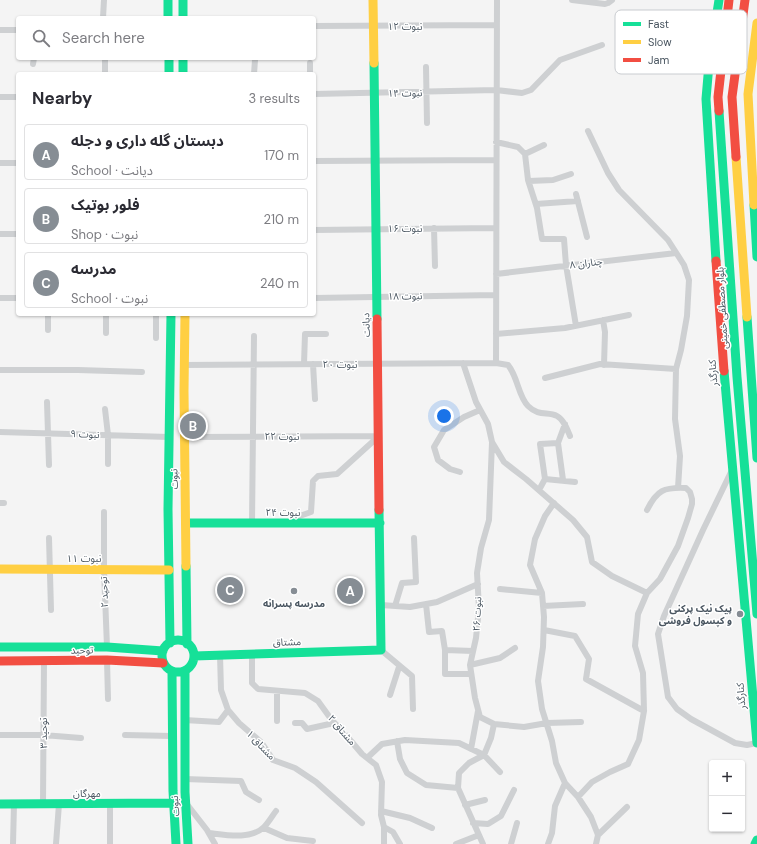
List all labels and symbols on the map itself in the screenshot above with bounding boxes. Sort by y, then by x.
legend [615,10,747,74]
text: Fast [648,17,669,31]
street label: نبوت ۱۲ [388,20,423,33]
text: Slow [648,35,672,49]
text: Jam [648,53,669,67]
street label: نبوت ۱۴ [387,86,423,100]
street label: نبوت ۱۶ [388,222,423,235]
street label: چناران ۸ [569,255,603,272]
street label: بلوار مصطفی خمینی [713,266,731,349]
street label: نبوت ۱۸ [387,289,423,303]
street label: دیانت [359,313,373,337]
street label: نبوت ۲۰ [323,358,358,371]
street label: کنارگذر [705,358,721,388]
your location [434,406,454,426]
pin: B [180,411,206,441]
street label: نبوت ۹ [70,427,100,441]
street label: نبوت ۲۲ [265,430,300,443]
street label: نبوت [167,468,181,490]
street label: نبوت ۲۴ [266,506,301,519]
street label: نبوت ۱۱ [67,552,102,565]
pin: C [217,575,243,605]
street label: توحید ۲ [97,576,111,608]
pin: A [337,576,363,606]
marker: مدرسه پسرانه [289,586,299,596]
street label: نبوت ۲۶ [470,596,484,632]
place label: مدرسه پسرانه [263,597,325,610]
place label: پیک نیک پرکنی و کپسول فروشی [659,602,732,627]
marker: پیک نیک پرکنی و کپسول فروشی [735,609,745,619]
street label: مشتاق [273,635,301,649]
street label: توحید [71,643,93,657]
street label: کنارگذر [733,681,749,711]
street label: مشتاق ۲ [325,712,359,748]
street label: توحید ۳ [37,717,50,749]
street label: مشتاق ۱ [244,727,278,763]
street label: مهرگان [73,787,101,800]
street label: نبوت [168,795,182,817]

